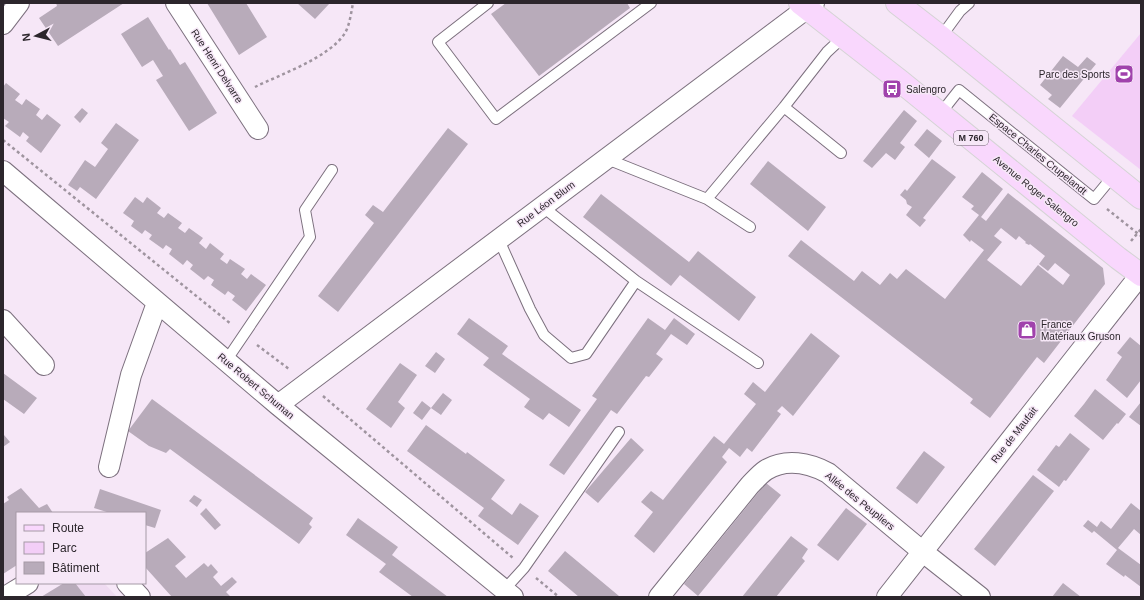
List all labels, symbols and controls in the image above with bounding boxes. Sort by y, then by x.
north arrow [16,16,56,56]
street label: Rue Henri Delvarre [189,27,245,105]
text: N [20,32,33,42]
sports icon: Parc des Sports [1113,63,1135,85]
place label: Parc des Sports [1039,69,1110,80]
bus stop icon: Salengro [881,78,903,100]
place label: Salengro [906,84,946,95]
street label: Espace Charles Crupelandt [987,111,1089,197]
road number: M 760 [954,131,988,145]
street label: Avenue Roger Salengro [991,153,1081,229]
street label: Rue Léon Blum [515,179,577,229]
shop icon: France Matériaux Gruson [1016,319,1038,341]
place label: France Matériaux Gruson [1041,319,1120,342]
street label: Rue Robert Schuman [216,351,296,421]
street label: Rue de Maufait [989,405,1039,465]
street label: Allée des Peupliers [823,470,897,532]
legend [16,512,146,584]
text: Route [52,521,84,535]
text: Parc [52,541,77,555]
text: Bâtiment [52,561,100,575]

